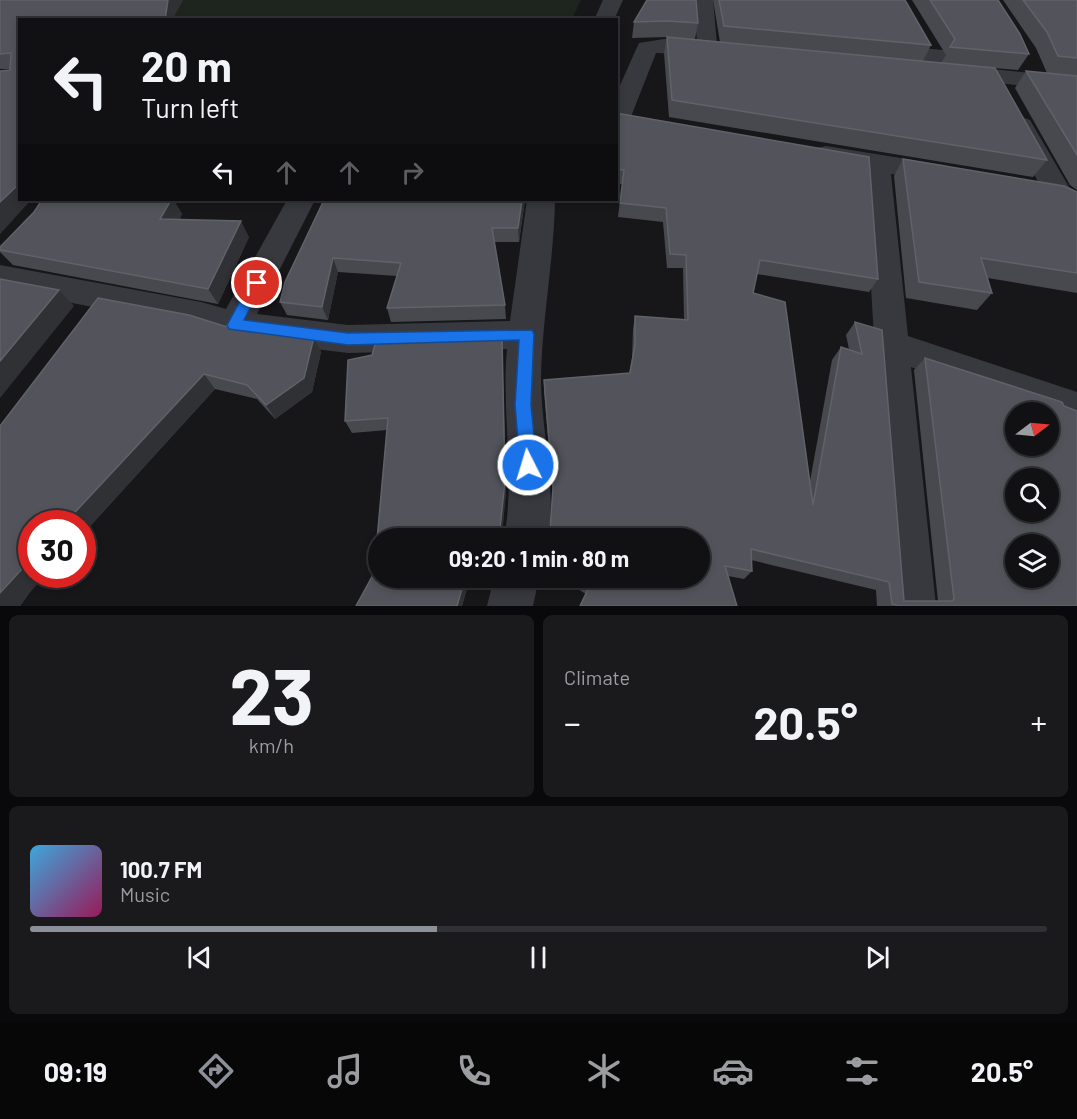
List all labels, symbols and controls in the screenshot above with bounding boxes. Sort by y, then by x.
text: 20 m [141,40,232,90]
icon: left [42,42,120,120]
text: Turn left [141,91,239,123]
icon: left [207,156,240,189]
icon: ahead [270,156,303,189]
icon: ahead [333,156,366,189]
icon: right [396,156,429,189]
pin [231,257,282,308]
icon: arrive [240,266,273,299]
north arrow [1005,402,1059,456]
map controls [1005,402,1059,588]
position arrow [496,433,560,497]
button: search [1005,468,1059,522]
speed limit sign: 30 [18,510,96,588]
button: layers [1005,534,1059,588]
text: 09:20 · 1 min · 80 m [449,545,629,571]
text: 23 [229,647,314,741]
text: Climate [564,665,630,689]
text: 20.5° [753,695,858,749]
text: − [564,702,581,742]
text: + [1031,702,1047,742]
text: km/h [249,733,294,757]
text: 100.7 FM [120,856,202,882]
text: Music [120,882,170,906]
icon: previous [183,941,216,974]
icon: pause [522,941,555,974]
icon: next [861,941,894,974]
icon: directions [195,1050,237,1092]
icon: music [324,1050,366,1092]
icon: phone [453,1050,495,1092]
icon: climate [583,1050,625,1092]
icon: car [712,1050,754,1092]
icon: filters [841,1050,883,1092]
text: 09:19 [44,1055,107,1087]
text: 20.5° [971,1055,1033,1087]

